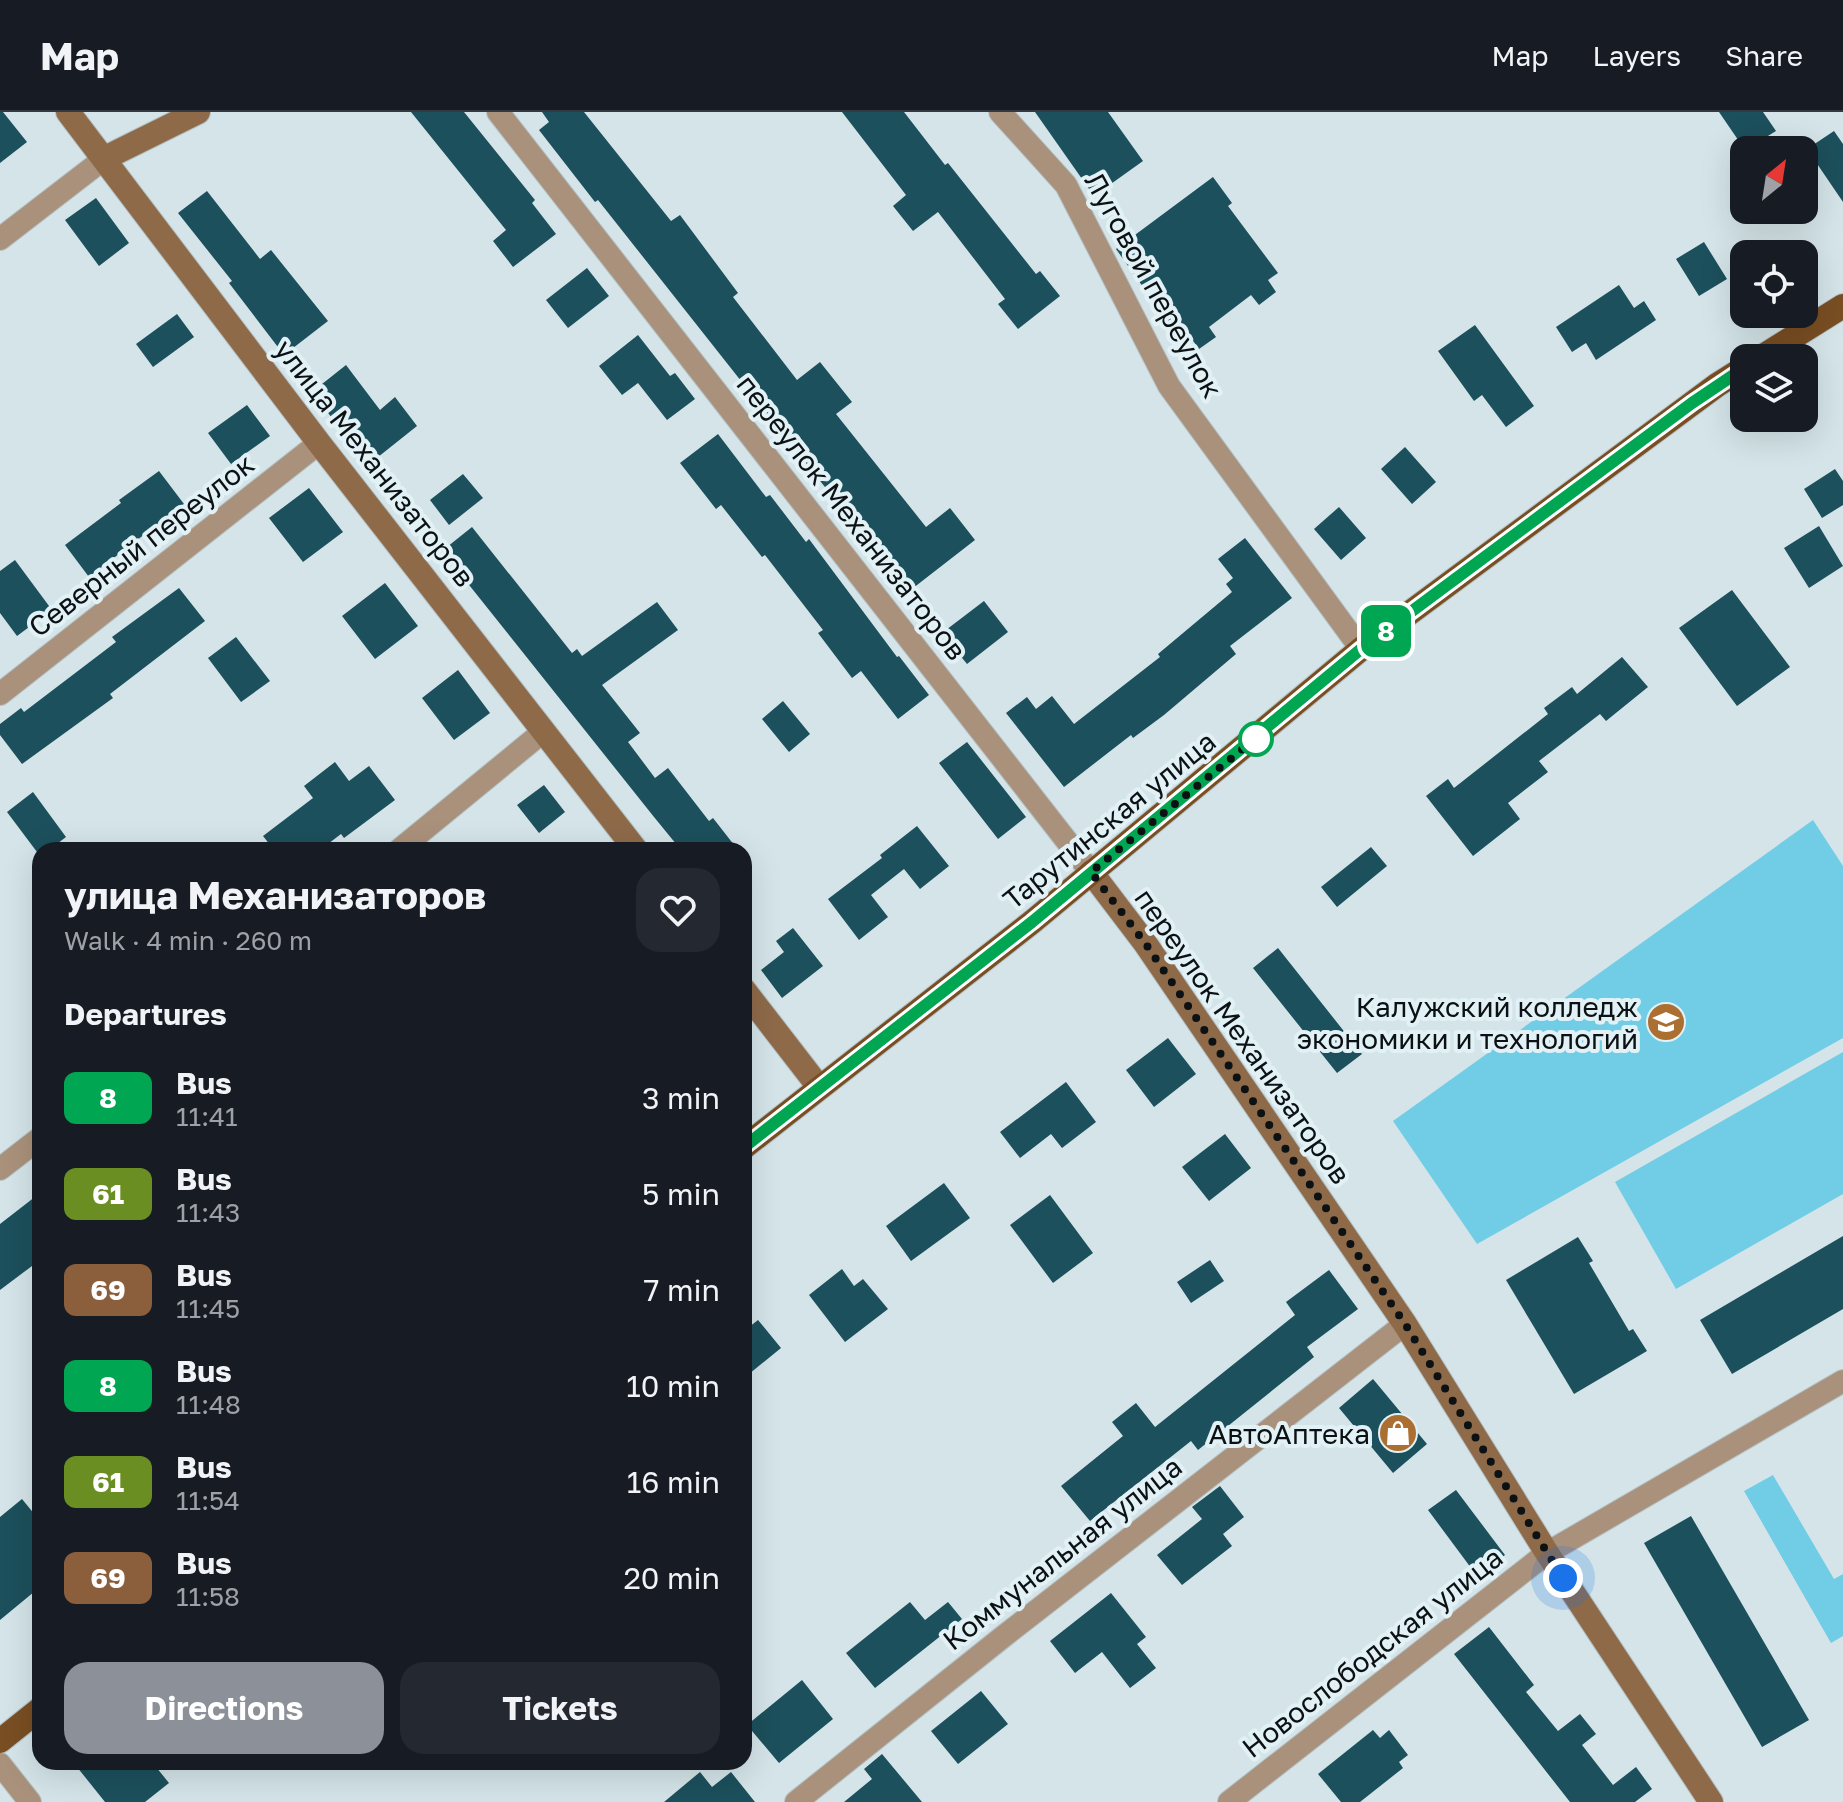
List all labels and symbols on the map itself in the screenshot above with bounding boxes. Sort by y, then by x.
north arrow [1730,136,1818,224]
street label: Луговой переулок [1078,167,1230,403]
street label: улица Механизаторов [268,333,482,593]
street label: переулок Механизаторов [730,368,974,666]
street label: Северный переулок [22,447,260,643]
line badge: 8 [1360,605,1412,657]
unlabelled marker [1239,722,1273,756]
street label: Тарутинская улица [996,724,1222,916]
street label: переулок Механизаторов [1128,882,1358,1190]
place label: Калужский колледж экономики и технологий [1297,990,1638,1055]
school or university icon: Калужский колледж экономики и технологий [1645,1001,1687,1043]
shop icon: АвтоАптека [1377,1412,1419,1454]
place label: АвтоАптека [1209,1417,1370,1450]
street label: Коммунальная улица [936,1450,1188,1656]
street label: Новослободская улица [1235,1540,1509,1764]
your location [1543,1558,1583,1598]

